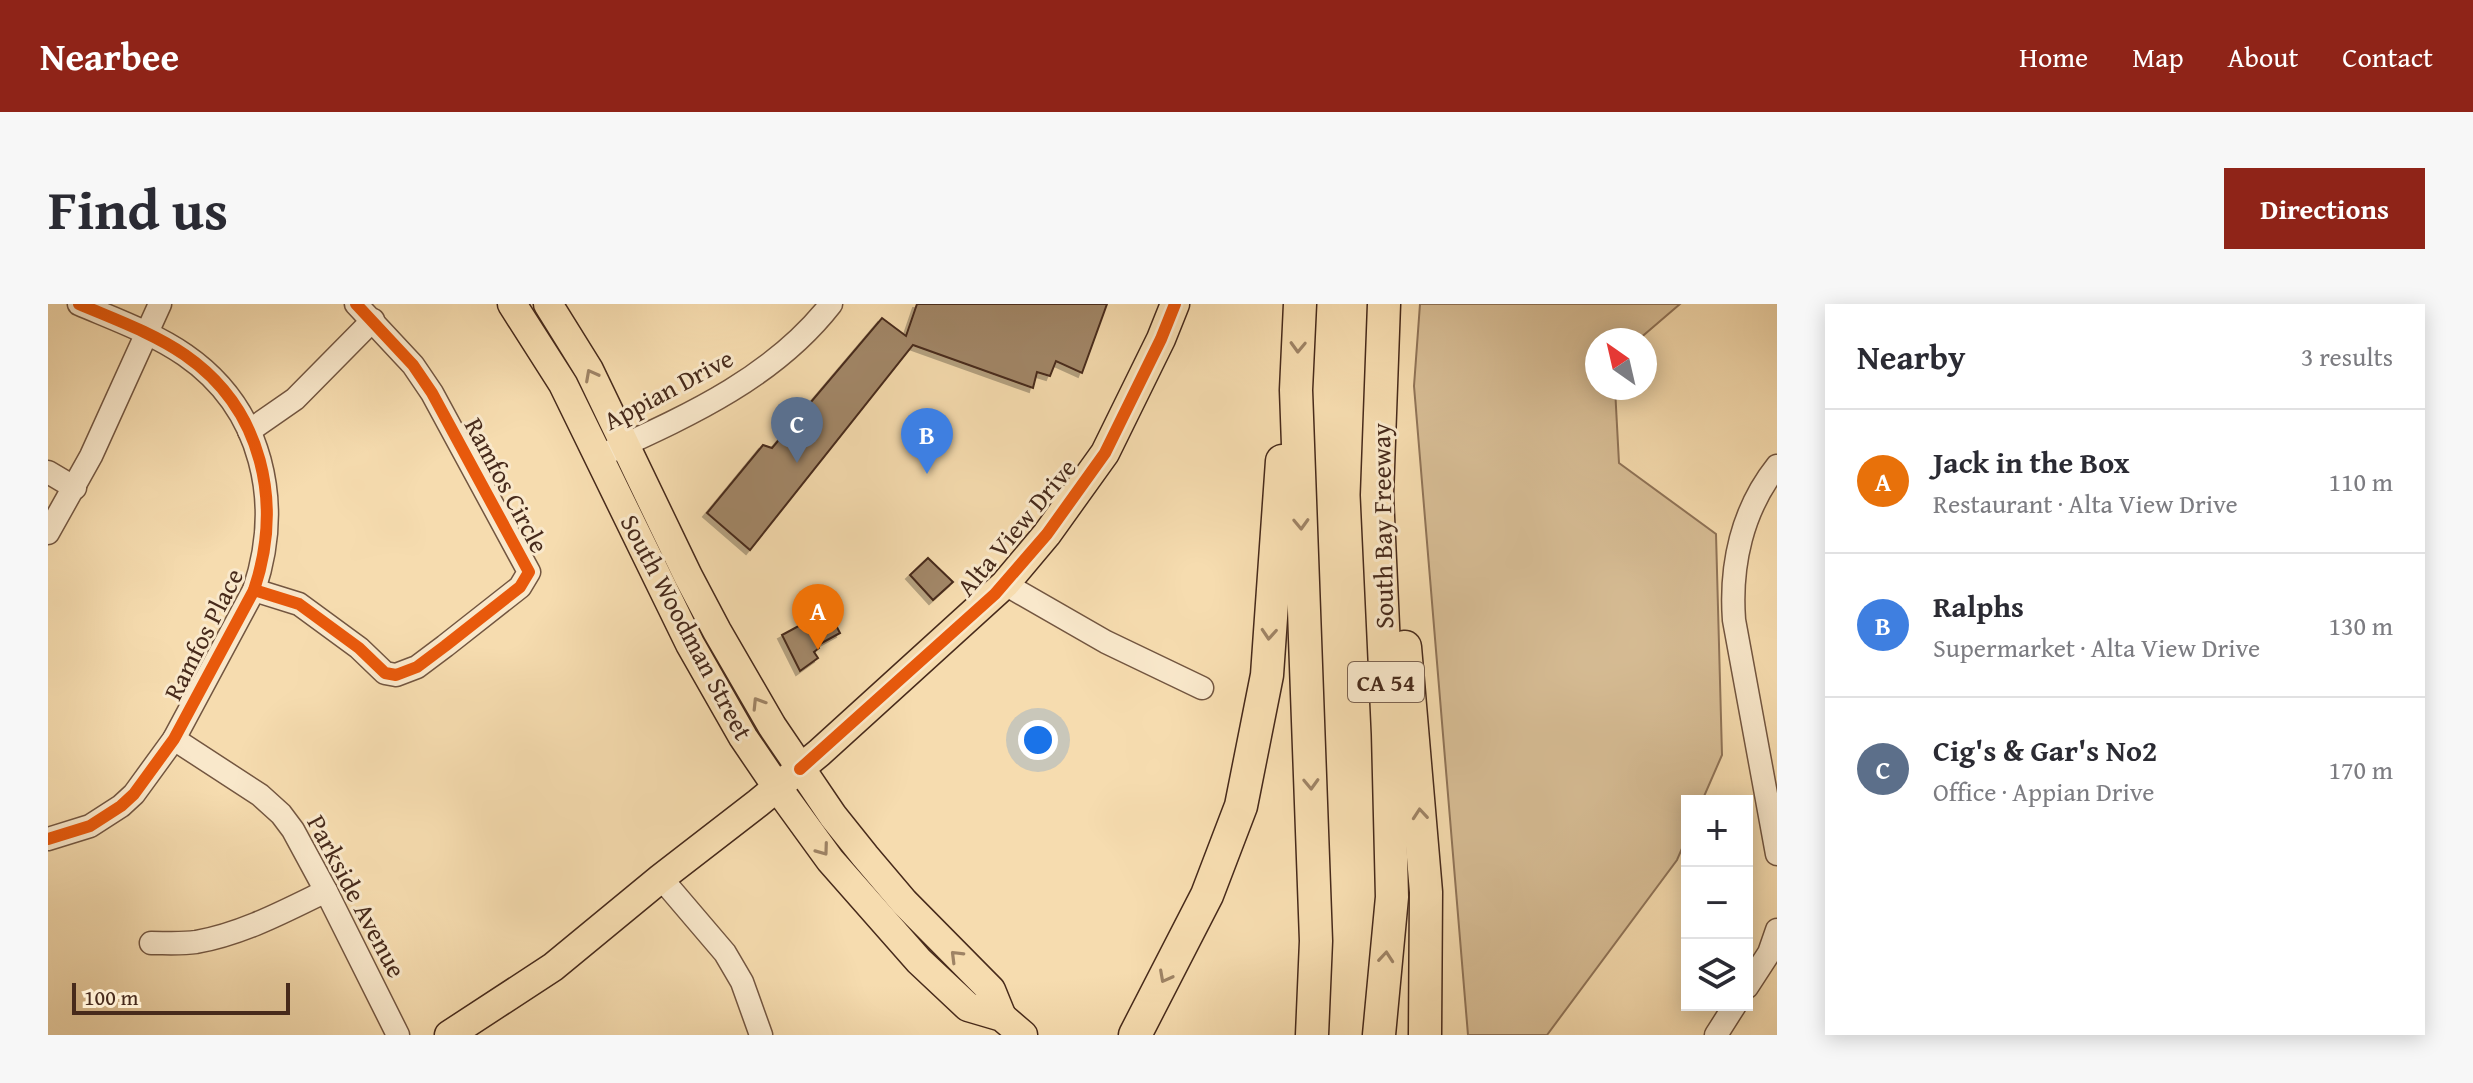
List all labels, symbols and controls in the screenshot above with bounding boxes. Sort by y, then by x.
text: Nearbee [40,28,179,84]
text: Home [2019,36,2088,77]
text: Map [2132,36,2184,77]
text: About [2228,36,2298,77]
text: Contact [2342,36,2433,77]
text: Find us [48,167,228,250]
button: Directions [2224,168,2425,249]
north arrow [1585,328,1657,400]
text: Nearby [1857,332,1966,381]
text: 3 results [2301,337,2393,376]
street label: Appian Drive [596,338,740,440]
one-way arrow [1290,341,1307,354]
one-way arrow [585,368,600,383]
pin: C [771,397,823,463]
pin: B [901,408,953,474]
street label: Ramfos Circle [455,410,559,560]
street label: South Bay Freeway [1361,423,1403,629]
text: Jack in the Box [1933,440,2130,484]
street label: Alta View Drive [947,450,1085,604]
text: A [1875,462,1891,501]
text: 110 m [2328,462,2393,501]
text: Restaurant · Alta View Drive [1933,484,2238,523]
street label: South Woodman Street [611,507,763,747]
one-way arrow [1293,518,1310,531]
street label: Ramfos Place [153,561,253,707]
pin: A [792,584,844,650]
text: Ralphs [1933,584,2024,628]
text: B [1875,606,1891,645]
text: 130 m [2328,606,2393,645]
one-way arrow [1261,628,1278,641]
text: Supermarket · Alta View Drive [1933,628,2260,667]
road number: CA 54 [1348,662,1424,702]
one-way arrow [752,697,768,712]
your location [1018,720,1058,760]
text: Cig's & Gar's No2 [1933,728,2157,772]
text: C [1876,750,1890,789]
text: 170 m [2328,750,2393,789]
text: Office · Appian Drive [1933,772,2154,811]
one-way arrow [1302,778,1319,791]
map controls [1681,795,1753,1011]
button: + [1681,795,1753,867]
one-way arrow [1411,807,1428,820]
street label: Parkside Avenue [298,808,416,984]
one-way arrow [813,842,828,856]
button: − [1681,867,1753,939]
button: layers [1681,939,1753,1011]
one-way arrow [1377,950,1394,963]
one-way arrow [951,951,965,965]
one-way arrow [1160,968,1175,983]
scale bar [72,979,290,1015]
text: 100 m [84,981,139,1013]

